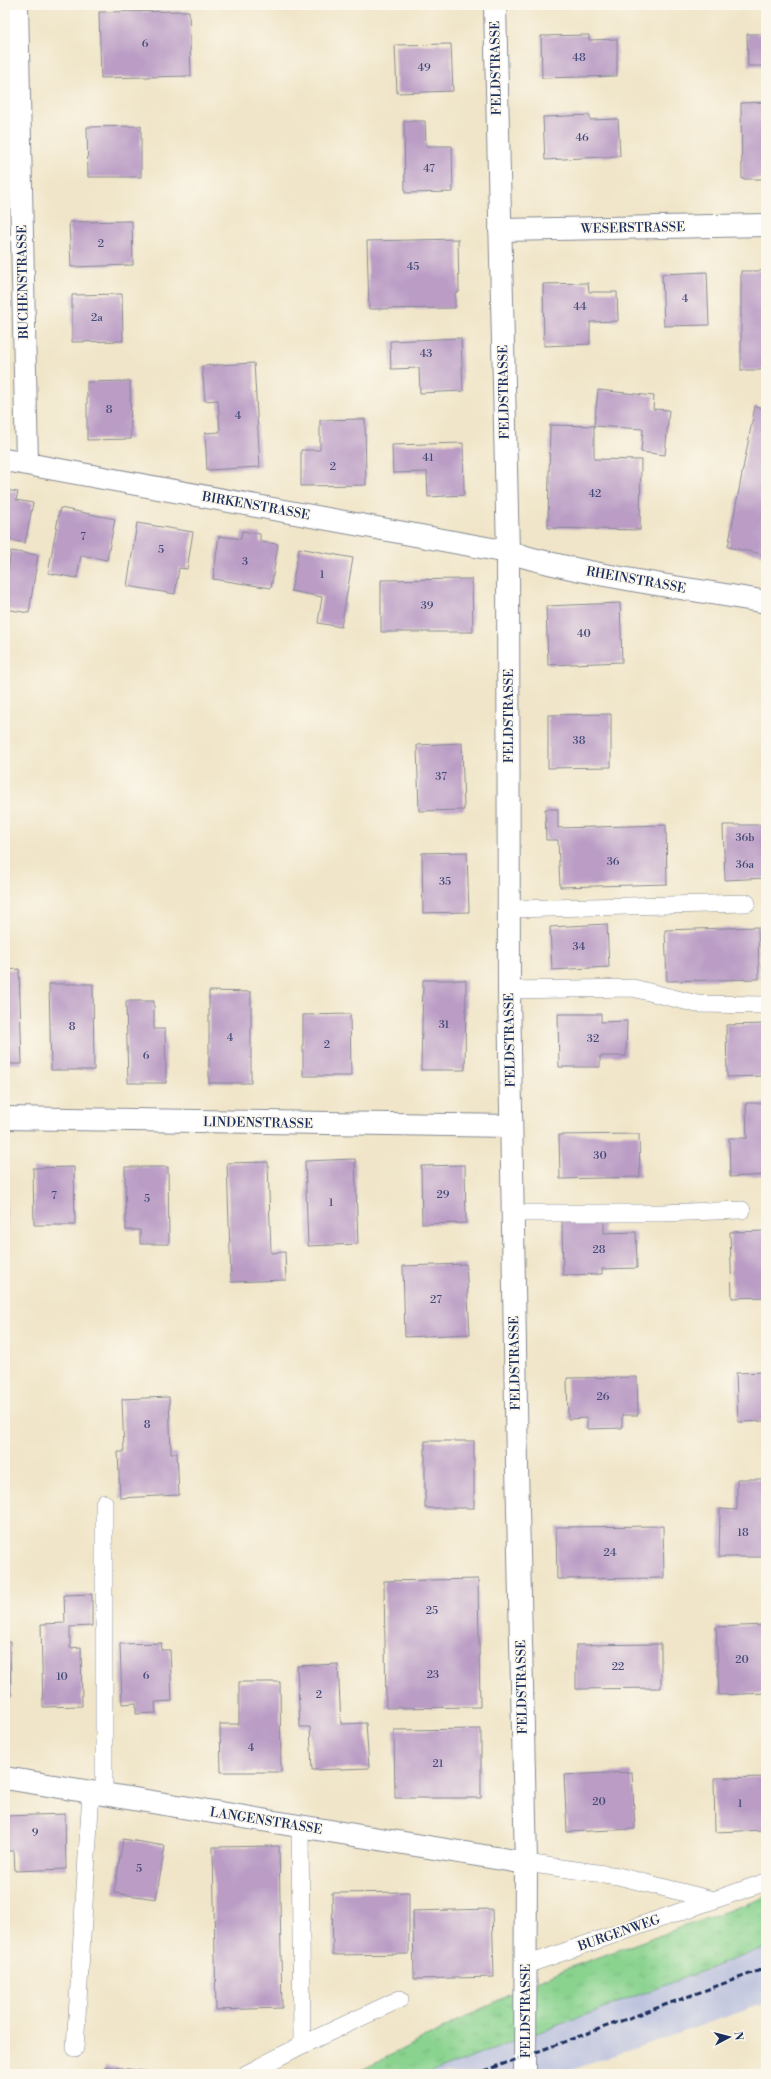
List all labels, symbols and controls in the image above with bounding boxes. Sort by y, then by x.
street label: FELDSTRASSE [487,21,505,115]
house number: 6 [142,37,149,51]
house number: 48 [572,51,586,65]
house number: 49 [417,61,431,75]
house number: 46 [575,131,589,145]
house number: 47 [423,162,435,176]
street label: WESERSTRASSE [580,219,685,237]
street label: BUCHENSTRASSE [14,225,32,340]
house number: 2 [98,237,104,251]
house number: 45 [407,260,419,274]
house number: 4 [682,292,689,306]
house number: 44 [573,300,587,314]
house number: 2a [91,311,103,325]
street label: FELDSTRASSE [495,345,513,439]
house number: 43 [420,347,432,361]
house number: 8 [106,403,113,417]
house number: 4 [235,409,242,423]
house number: 41 [422,451,434,465]
house number: 2 [330,460,336,474]
house number: 42 [589,487,601,501]
street label: BIRKENSTRASSE [200,488,311,523]
house number: 7 [80,530,86,544]
house number: 5 [158,543,164,557]
house number: 3 [242,555,248,569]
street label: RHEINSTRASSE [585,563,687,597]
house number: 1 [320,568,325,582]
house number: 39 [421,599,434,613]
house number: 40 [577,627,591,641]
street label: FELDSTRASSE [501,669,517,763]
house number: 38 [573,734,586,748]
house number: 37 [435,770,447,784]
house number: 36b [735,831,755,845]
house number: 36 [607,855,620,869]
house number: 36a [736,858,755,872]
house number: 35 [439,875,451,889]
house number: 34 [573,940,586,954]
street label: FELDSTRASSE [501,993,519,1087]
house number: 31 [439,1018,450,1032]
house number: 8 [69,1020,76,1034]
house number: 4 [227,1031,234,1045]
house number: 32 [587,1032,599,1046]
house number: 2 [324,1038,330,1052]
house number: 6 [143,1049,150,1063]
street label: LINDENSTRASSE [203,1114,313,1132]
house number: 30 [593,1149,607,1163]
house number: 29 [437,1188,450,1202]
house number: 7 [51,1189,57,1203]
house number: 5 [144,1192,150,1206]
house number: 1 [329,1196,334,1210]
house number: 28 [592,1243,606,1257]
house number: 27 [430,1293,442,1307]
street label: FELDSTRASSE [506,1316,524,1410]
house number: 26 [597,1390,610,1404]
house number: 8 [144,1418,151,1432]
house number: 18 [737,1526,749,1540]
house number: 24 [604,1546,617,1560]
house number: 25 [426,1604,438,1618]
street label: FELDSTRASSE [513,1640,531,1734]
house number: 20 [735,1653,749,1667]
house number: 22 [612,1660,624,1674]
house number: 23 [427,1668,439,1682]
house number: 6 [143,1669,150,1683]
house number: 10 [56,1670,68,1684]
house number: 2 [316,1688,322,1702]
house number: 4 [248,1741,255,1755]
house number: 21 [432,1757,444,1771]
house number: 20 [592,1795,606,1809]
house number: 1 [738,1797,743,1811]
street label: LANGENSTRASSE [209,1804,323,1838]
house number: 9 [32,1826,39,1840]
house number: 5 [136,1862,142,1876]
street label: BURGENWEG [575,1911,663,1955]
street label: FELDSTRASSE [518,1964,534,2058]
north arrow [709,2017,749,2057]
text: N [730,2031,745,2041]

